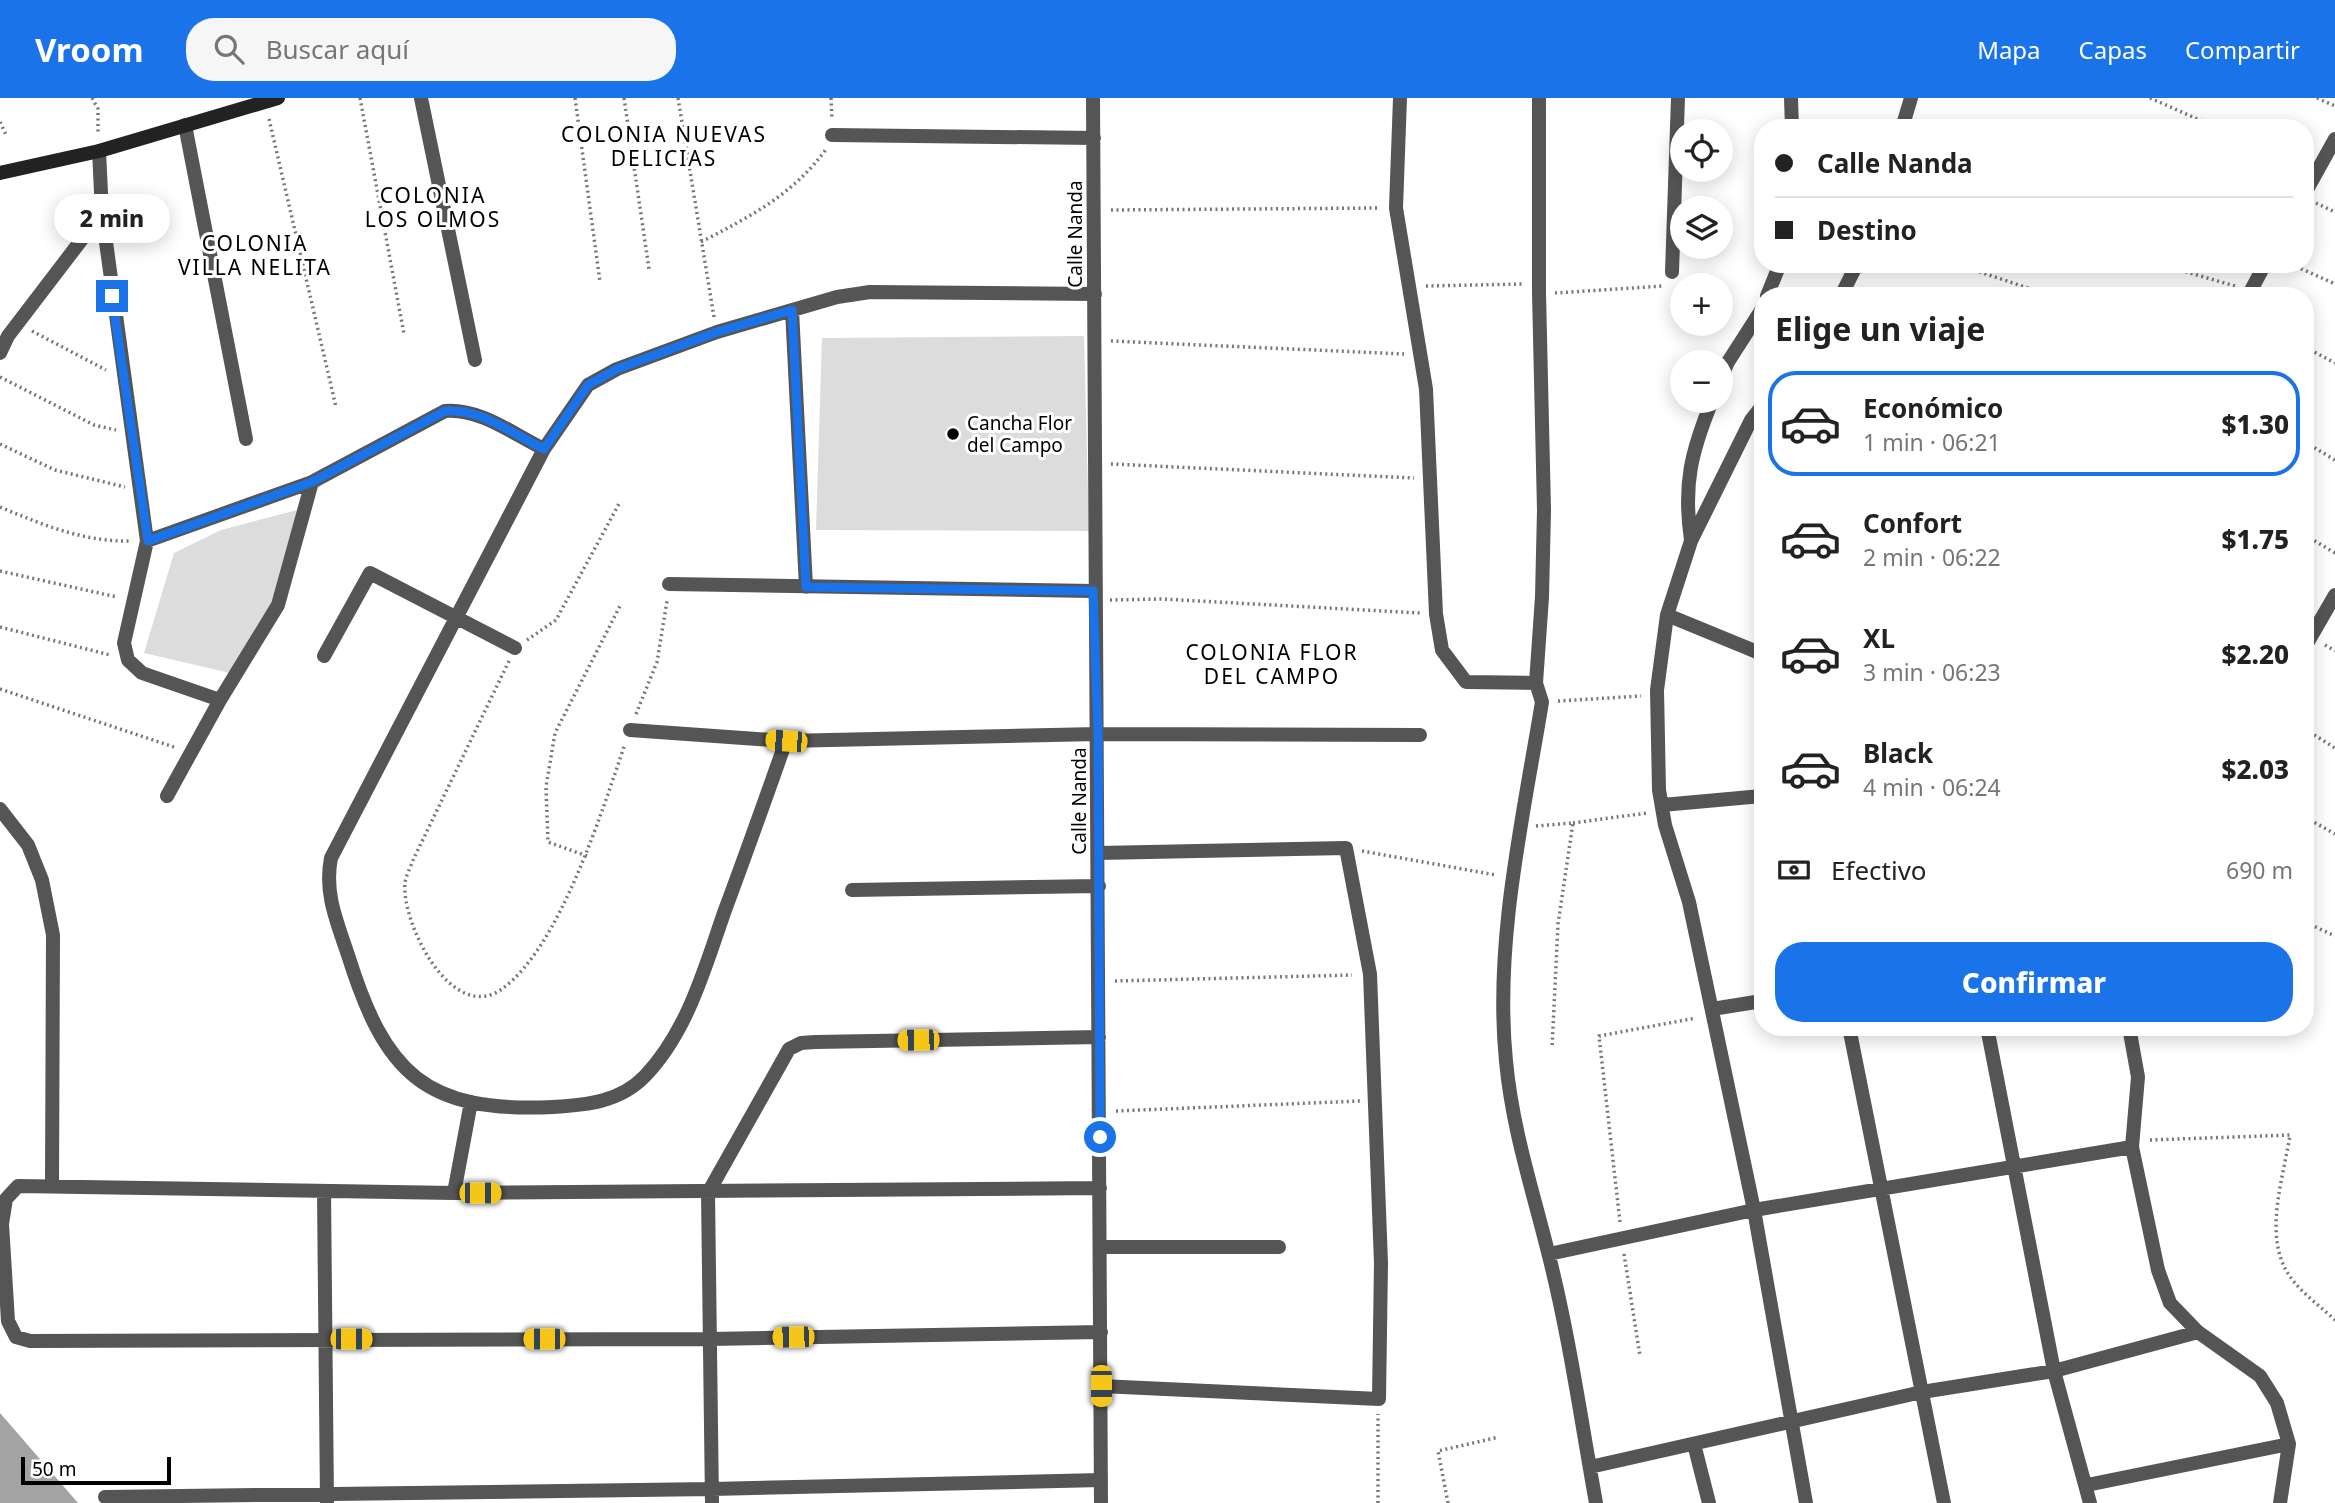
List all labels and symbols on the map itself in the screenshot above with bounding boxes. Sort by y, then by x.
district label: COLONIA NUEVAS DELICIAS [561,120,767,172]
street label: Calle Nanda [1062,180,1088,288]
district label: COLONIA LOS OLMOS [365,181,501,233]
callout: 2 min [54,194,170,244]
district label: COLONIA VILLA NELITA [178,229,332,281]
route end [96,280,128,312]
place label: Cancha Flor del Campo [967,410,1072,458]
marker: Cancha Flor del Campo [945,426,961,442]
district label: COLONIA FLOR DEL CAMPO [1185,638,1359,690]
car [765,729,808,753]
street label: Calle Nanda [1066,747,1092,855]
car [897,1029,940,1051]
route start [1084,1121,1116,1153]
car [460,1183,502,1204]
car [772,1326,815,1348]
car [331,1329,373,1350]
car [524,1329,566,1350]
car [1091,1365,1112,1407]
scale bar [21,1454,172,1486]

